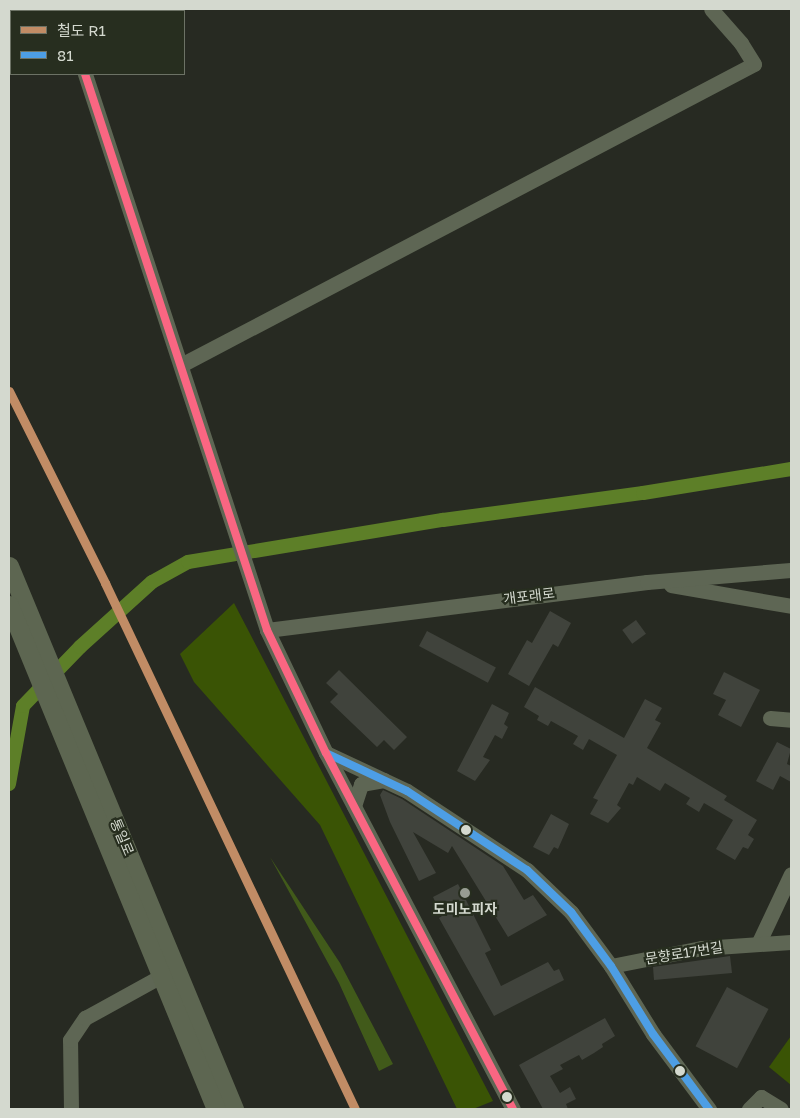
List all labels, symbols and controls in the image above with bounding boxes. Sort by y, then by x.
legend [10,10,185,75]
text: 철도 R1 [57,21,106,39]
text: 81 [57,46,73,64]
street label: 개포래로 [502,585,556,607]
street label: 통일로 [107,816,137,858]
unlabelled marker [461,825,471,835]
marker: 도미노피자 [459,887,471,899]
place label: 도미노피자 [433,901,497,917]
street label: 문향로17번길 [644,939,724,967]
unlabelled marker [675,1066,685,1076]
unlabelled marker [502,1092,512,1102]

